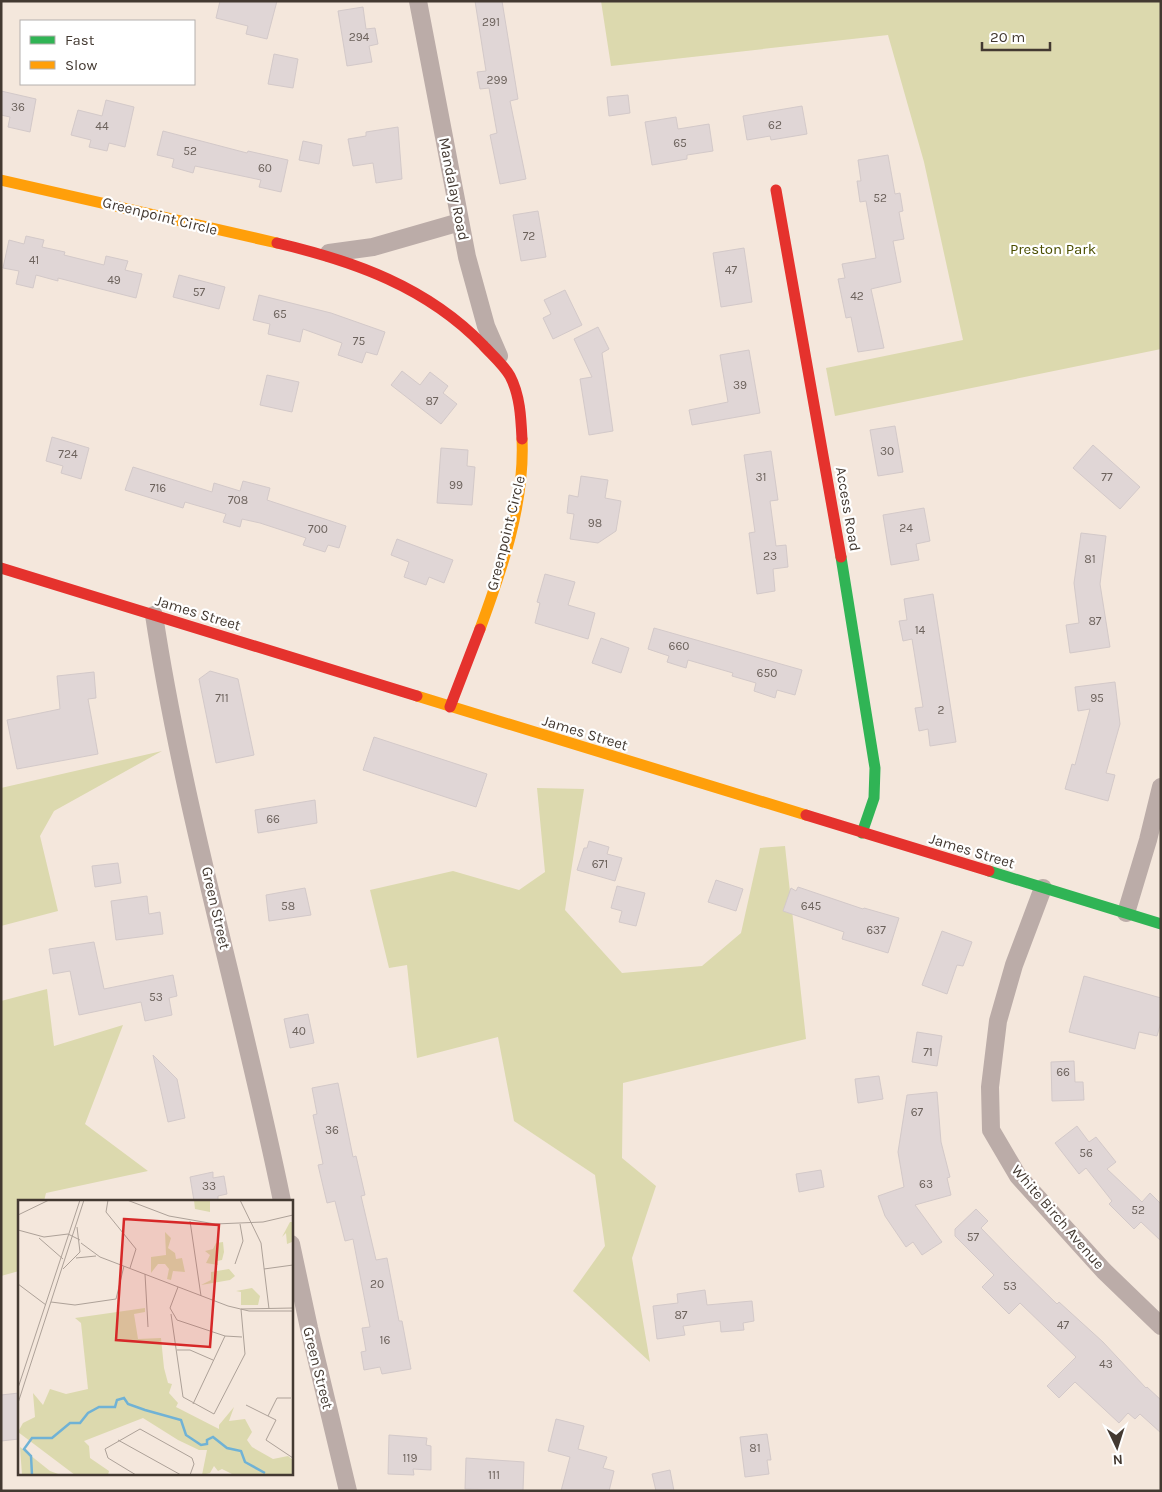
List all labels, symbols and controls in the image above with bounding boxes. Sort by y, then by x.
house number: 291 [482,15,500,29]
legend [20,20,195,85]
scale bar [982,20,1050,52]
text: 20 m [990,28,1025,46]
house number: 294 [349,30,370,44]
text: Fast [65,31,95,49]
text: Slow [65,56,97,74]
house number: 299 [487,73,507,87]
house number: 36 [11,100,25,114]
house number: 62 [768,118,782,132]
house number: 44 [95,119,109,133]
street label: Mandalay Road [435,136,473,242]
house number: 65 [673,136,687,150]
house number: 52 [183,144,197,158]
house number: 60 [258,161,272,175]
house number: 52 [873,191,887,205]
street label: Greenpoint Circle [101,193,219,239]
house number: 72 [523,229,535,243]
park label: Preston Park [1010,240,1096,258]
house number: 41 [29,253,39,267]
house number: 47 [725,263,738,277]
house number: 49 [107,273,121,287]
house number: 57 [193,285,206,299]
house number: 42 [850,289,864,303]
house number: 65 [273,307,287,321]
house number: 75 [353,334,365,348]
house number: 39 [733,378,747,392]
house number: 87 [425,394,439,408]
house number: 30 [880,444,894,458]
house number: 724 [58,447,78,461]
street label: Access Road [832,465,864,553]
house number: 31 [755,470,767,484]
house number: 77 [1101,470,1113,484]
street label: Greenpoint Circle [483,474,529,592]
house number: 99 [449,478,463,492]
house number: 716 [150,481,166,495]
house number: 708 [228,493,248,507]
house number: 98 [588,516,602,530]
house number: 24 [899,521,913,535]
house number: 700 [308,522,328,536]
house number: 23 [763,549,777,563]
house number: 81 [1084,552,1096,566]
street label: James Street [153,591,243,635]
house number: 87 [1088,614,1102,628]
house number: 14 [915,623,926,637]
house number: 660 [669,639,689,653]
house number: 650 [757,666,777,680]
house number: 711 [215,691,229,705]
house number: 95 [1090,691,1104,705]
house number: 2 [938,703,945,717]
street label: James Street [540,711,630,755]
house number: 66 [266,812,280,826]
street label: James Street [927,829,1017,873]
house number: 671 [592,857,608,871]
street label: Green Street [198,865,234,951]
house number: 58 [281,899,295,913]
house number: 645 [801,899,821,913]
house number: 637 [866,923,886,937]
house number: 53 [149,990,163,1004]
house number: 40 [292,1024,306,1038]
house number: 71 [923,1045,933,1059]
house number: 66 [1056,1065,1070,1079]
house number: 67 [911,1105,924,1119]
house number: 36 [325,1123,339,1137]
house number: 56 [1079,1146,1093,1160]
street label: White Birch Avenue [1008,1161,1108,1273]
house number: 63 [919,1177,933,1191]
house number: 33 [202,1179,216,1193]
inset map [18,1200,292,1474]
house number: 52 [1131,1203,1145,1217]
house number: 57 [967,1230,980,1244]
house number: 20 [370,1277,384,1291]
house number: 53 [1003,1279,1017,1293]
house number: 87 [674,1308,688,1322]
house number: 47 [1057,1318,1070,1332]
street label: Green Street [299,1325,337,1411]
house number: 16 [380,1333,391,1347]
house number: 43 [1099,1357,1113,1371]
north arrow [1092,1422,1142,1472]
house number: 81 [749,1441,761,1455]
house number: 119 [403,1451,417,1465]
text: N [1112,1451,1123,1468]
house number: 111 [488,1468,500,1482]

